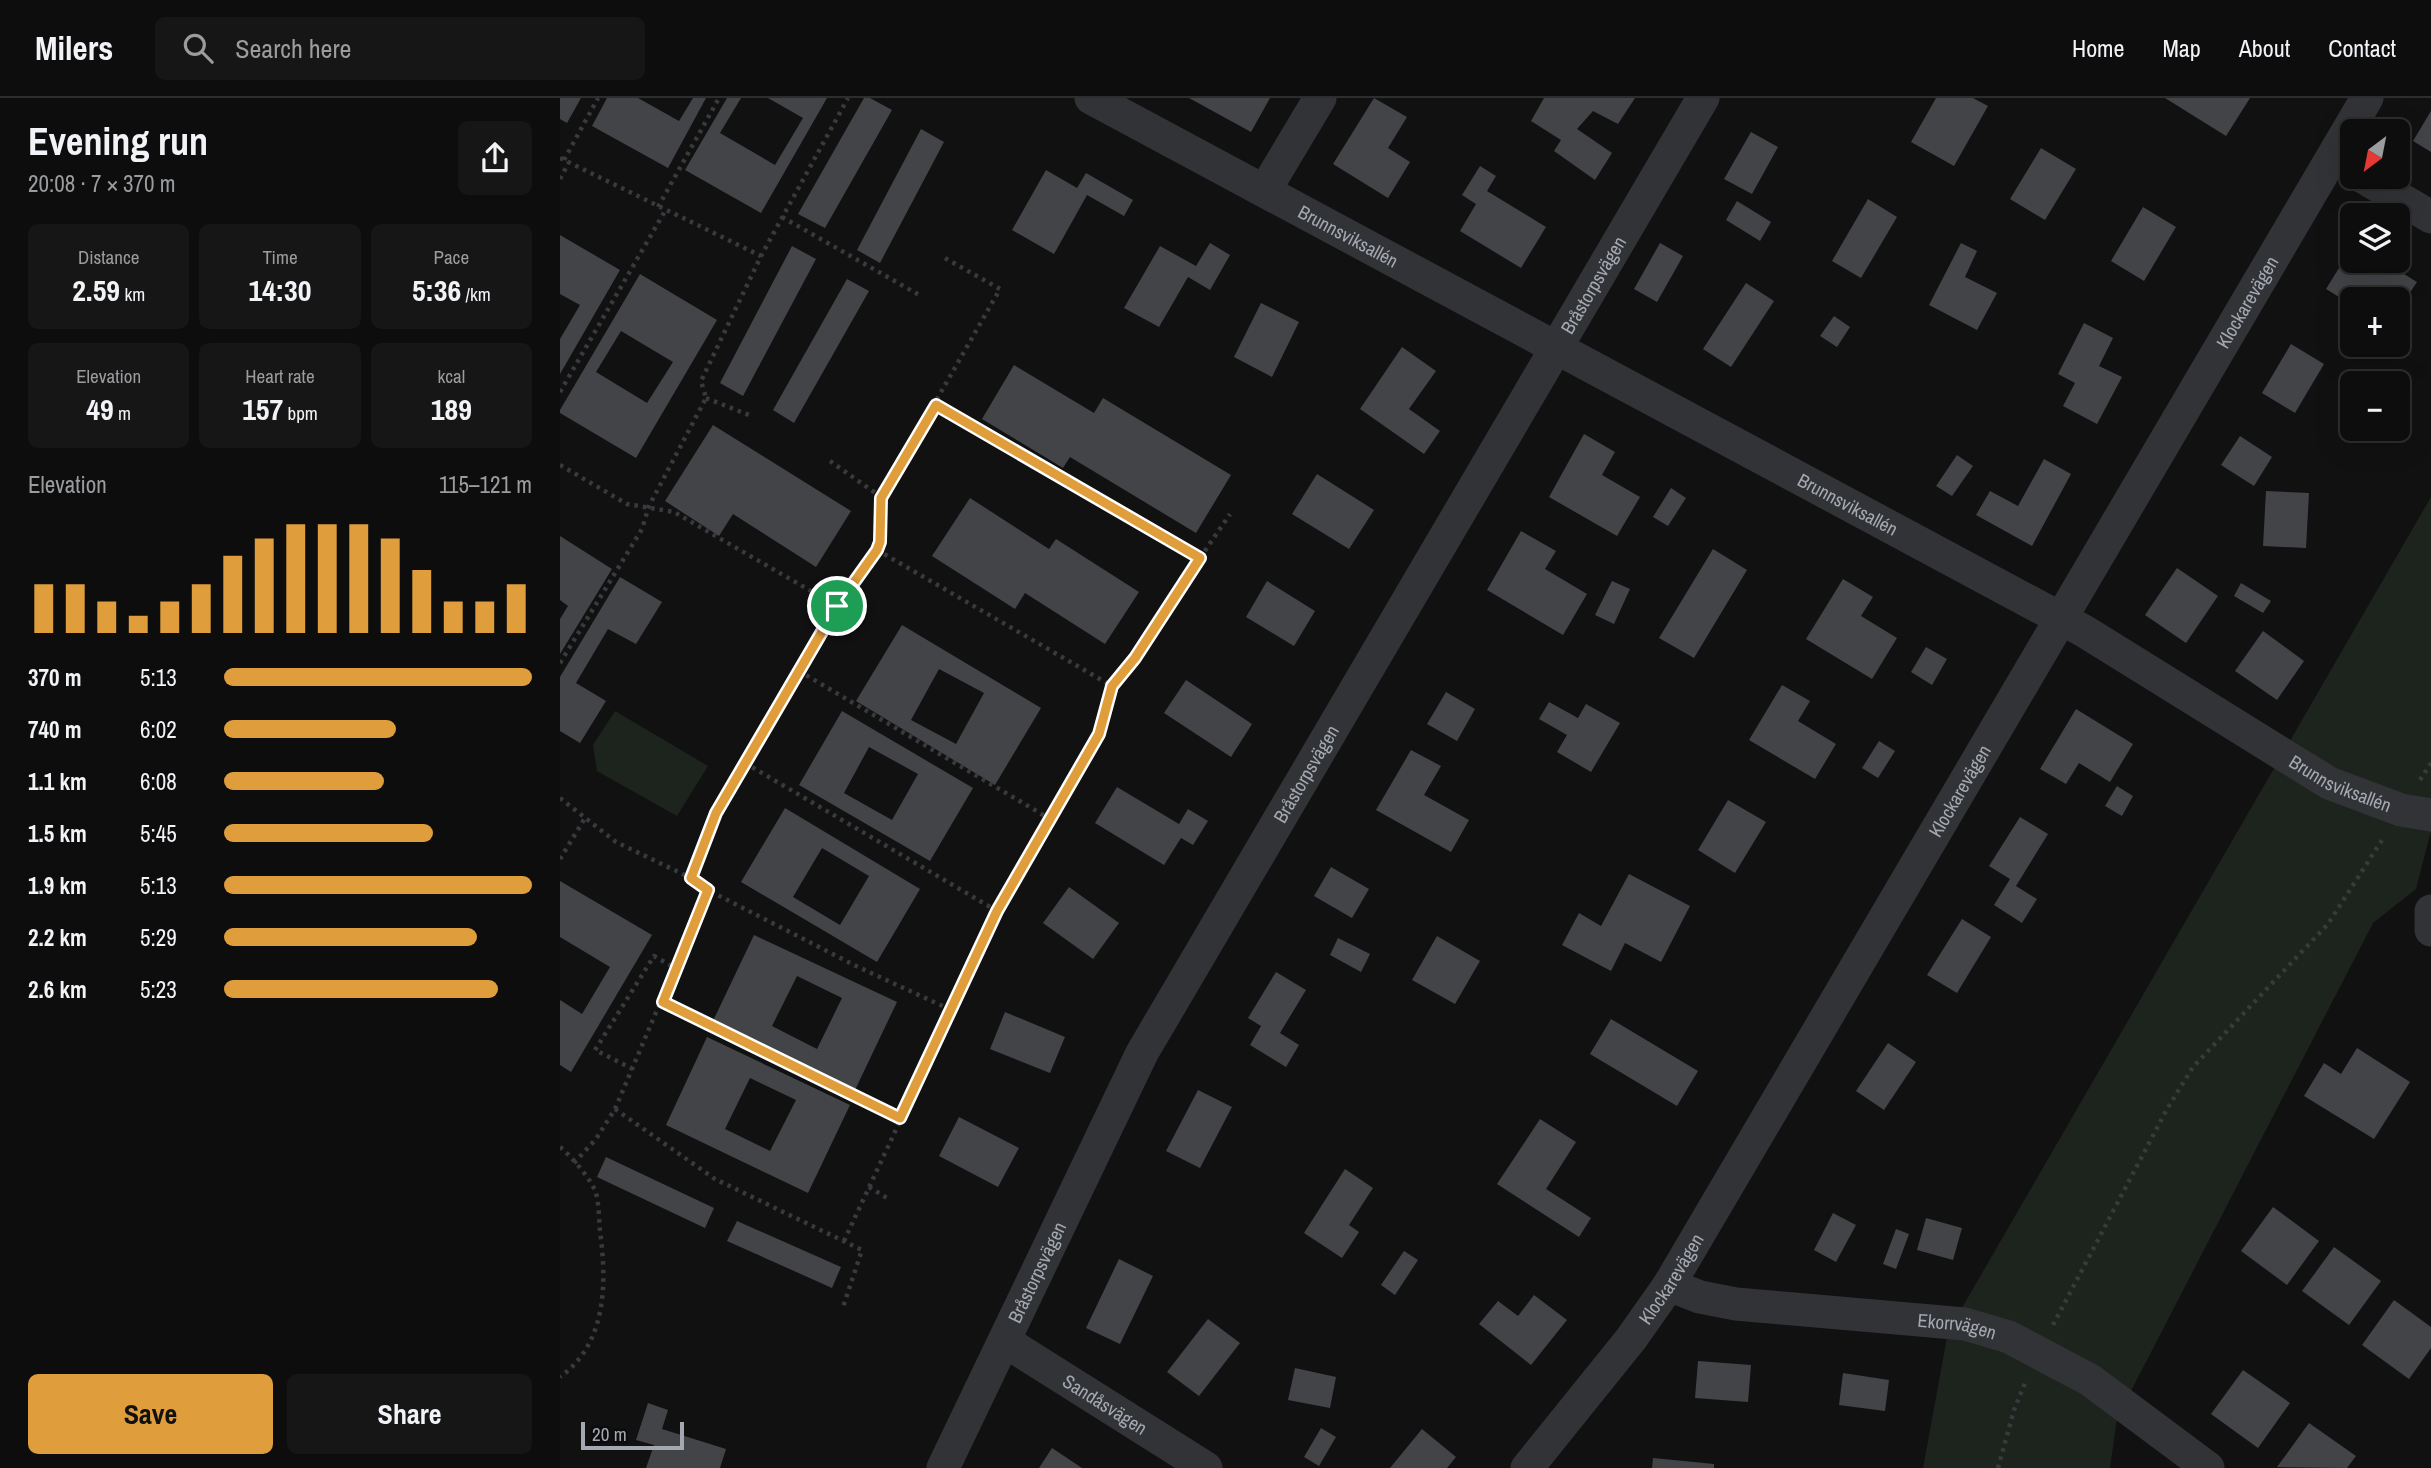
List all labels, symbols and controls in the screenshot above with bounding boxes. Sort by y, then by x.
search box [155,17,645,80]
text: Milers [35,26,113,70]
icon: search [179,29,217,67]
text: Search here [235,31,351,66]
text: Home [2072,32,2124,64]
text: Map [2162,32,2201,64]
text: About [2239,32,2290,64]
text: Contact [2328,32,2396,64]
text: Evening run [28,116,208,167]
north arrow [2340,119,2410,189]
map controls [2340,119,2410,441]
button: share [458,121,532,195]
text: 20:08 · 7 × 370 m [28,168,175,199]
street label: Brunnsviksallén [1294,199,1403,274]
button: layers [2340,203,2410,273]
street label: Bråstorpsvägen [1554,231,1632,339]
text: Distance [78,244,139,270]
text: Time [262,244,298,270]
text: Pace [434,244,469,270]
street label: Klockarevägen [2210,251,2284,353]
text: 2.59 [72,270,120,310]
text: 14:30 [249,270,311,310]
text: 5:36 [412,270,461,310]
text: km [120,281,145,307]
text: /km [461,281,491,307]
button: + [2340,287,2410,357]
text: Elevation [76,363,141,389]
text: Heart rate [245,363,315,389]
text: kcal [437,363,465,389]
button: − [2340,371,2410,441]
text: 49 [86,389,114,429]
text: 157 [242,389,283,429]
text: 189 [431,389,472,429]
text: m [114,400,131,426]
text: bpm [283,400,318,426]
street label: Brunnsviksallén [1793,467,1903,542]
text: Elevation [28,469,107,500]
text: 115–121 m [439,469,532,500]
pin [807,576,867,636]
icon: arrive [818,587,856,625]
text: 370 m [28,662,81,693]
text: 5:13 [140,662,177,693]
text: 740 m [28,714,81,745]
text: 6:02 [140,714,177,745]
street label: Bråstorpsvägen [1267,720,1345,828]
street label: Klockarevägen [1922,740,1997,842]
street label: Brunnsviksallén [2284,749,2395,818]
text: 1.1 km [28,766,87,797]
text: 6:08 [140,766,177,797]
text: 1.5 km [28,818,87,849]
text: 5:45 [140,818,177,849]
text: 1.9 km [28,870,87,901]
text: 5:13 [140,870,177,901]
text: 2.2 km [28,922,87,953]
text: 5:29 [140,922,177,953]
text: 2.6 km [28,974,87,1005]
text: 5:23 [140,974,177,1005]
street label: Bråstorpsvägen [1001,1217,1072,1327]
street label: Klockarevägen [1632,1229,1710,1330]
street label: Ekorrvägen [1916,1307,1999,1346]
street label: Sandåsvägen [1058,1368,1152,1441]
button: Save [28,1374,273,1454]
button: Share [287,1374,532,1454]
scale bar [581,1419,684,1451]
text: 20 m [592,1421,627,1447]

